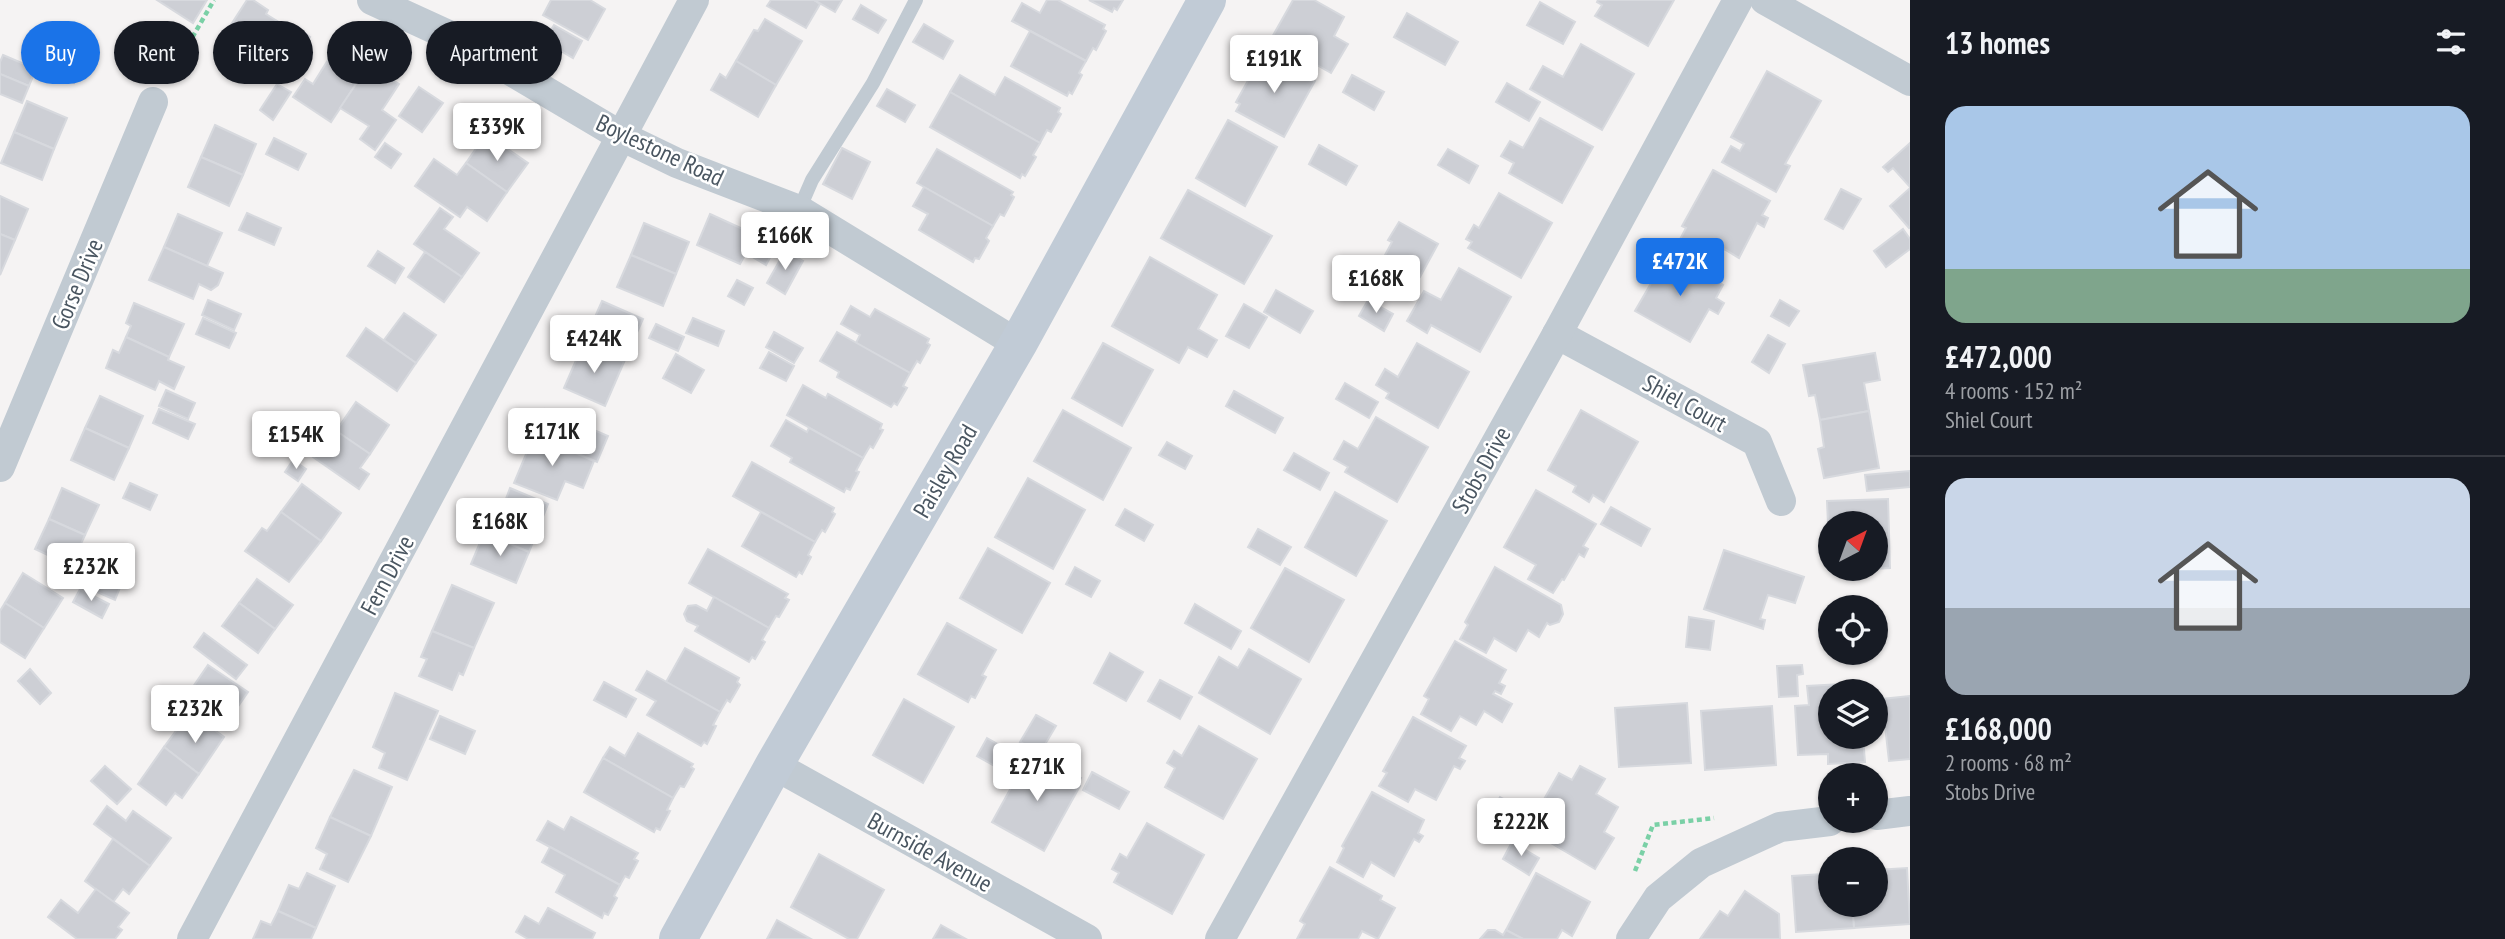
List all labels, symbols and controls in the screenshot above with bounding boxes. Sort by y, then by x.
chip: Buy [21,21,100,84]
chip: Rent [114,21,199,84]
chip: Filters [213,21,313,84]
chip: New [327,21,412,84]
chip: Apartment [426,21,562,84]
text: 13 homes [1945,23,2050,62]
icon: filters [2432,23,2470,61]
pin: £191K [1225,36,1323,95]
text: £191K [1246,43,1302,72]
pin: £339K [448,104,546,163]
street label: Boylestone Road [591,107,729,193]
text: £339K [469,111,525,140]
icon: home [2145,151,2271,277]
pin: £166K [736,212,834,272]
text: £166K [757,220,813,249]
street label: Gorse Drive [44,234,110,334]
pin: £472K [1631,238,1729,298]
text: £472K [1652,246,1708,275]
pin: £168K [1327,256,1425,315]
text: £168K [1348,263,1404,292]
pin: £424K [545,316,643,375]
text: £424K [566,323,622,352]
text: £472,000 [1945,337,2052,376]
street label: Shiel Court [1637,367,1733,439]
text: 4 rooms · 152 m² [1945,376,2082,405]
text: Shiel Court [1945,405,2033,434]
pin: £171K [503,408,601,468]
pin: £154K [247,412,345,471]
text: £171K [524,416,580,445]
text: £154K [268,419,324,448]
street label: Paisley Road [906,419,984,523]
street label: Stobs Drive [1445,421,1517,519]
pin: £168K [451,498,549,558]
text: £168K [472,506,528,535]
north arrow [1818,511,1888,581]
map controls [1818,511,1888,917]
icon: home [2145,523,2271,649]
street label: Fern Drive [353,530,421,620]
pin: £232K [42,544,140,603]
text: £232K [63,551,119,580]
button: locate [1818,595,1888,665]
button: layers [1818,679,1888,749]
pin: £232K [146,686,244,745]
text: £232K [167,693,223,722]
text: £168,000 [1945,709,2052,748]
pin: £271K [988,744,1086,803]
text: 2 rooms · 68 m² [1945,748,2072,777]
text: £271K [1009,751,1065,780]
button: + [1818,763,1888,833]
text: Stobs Drive [1945,777,2035,806]
pin: £222K [1472,798,1570,858]
street label: Burnside Avenue [862,805,998,899]
text: £222K [1493,806,1549,835]
button: − [1818,847,1888,917]

